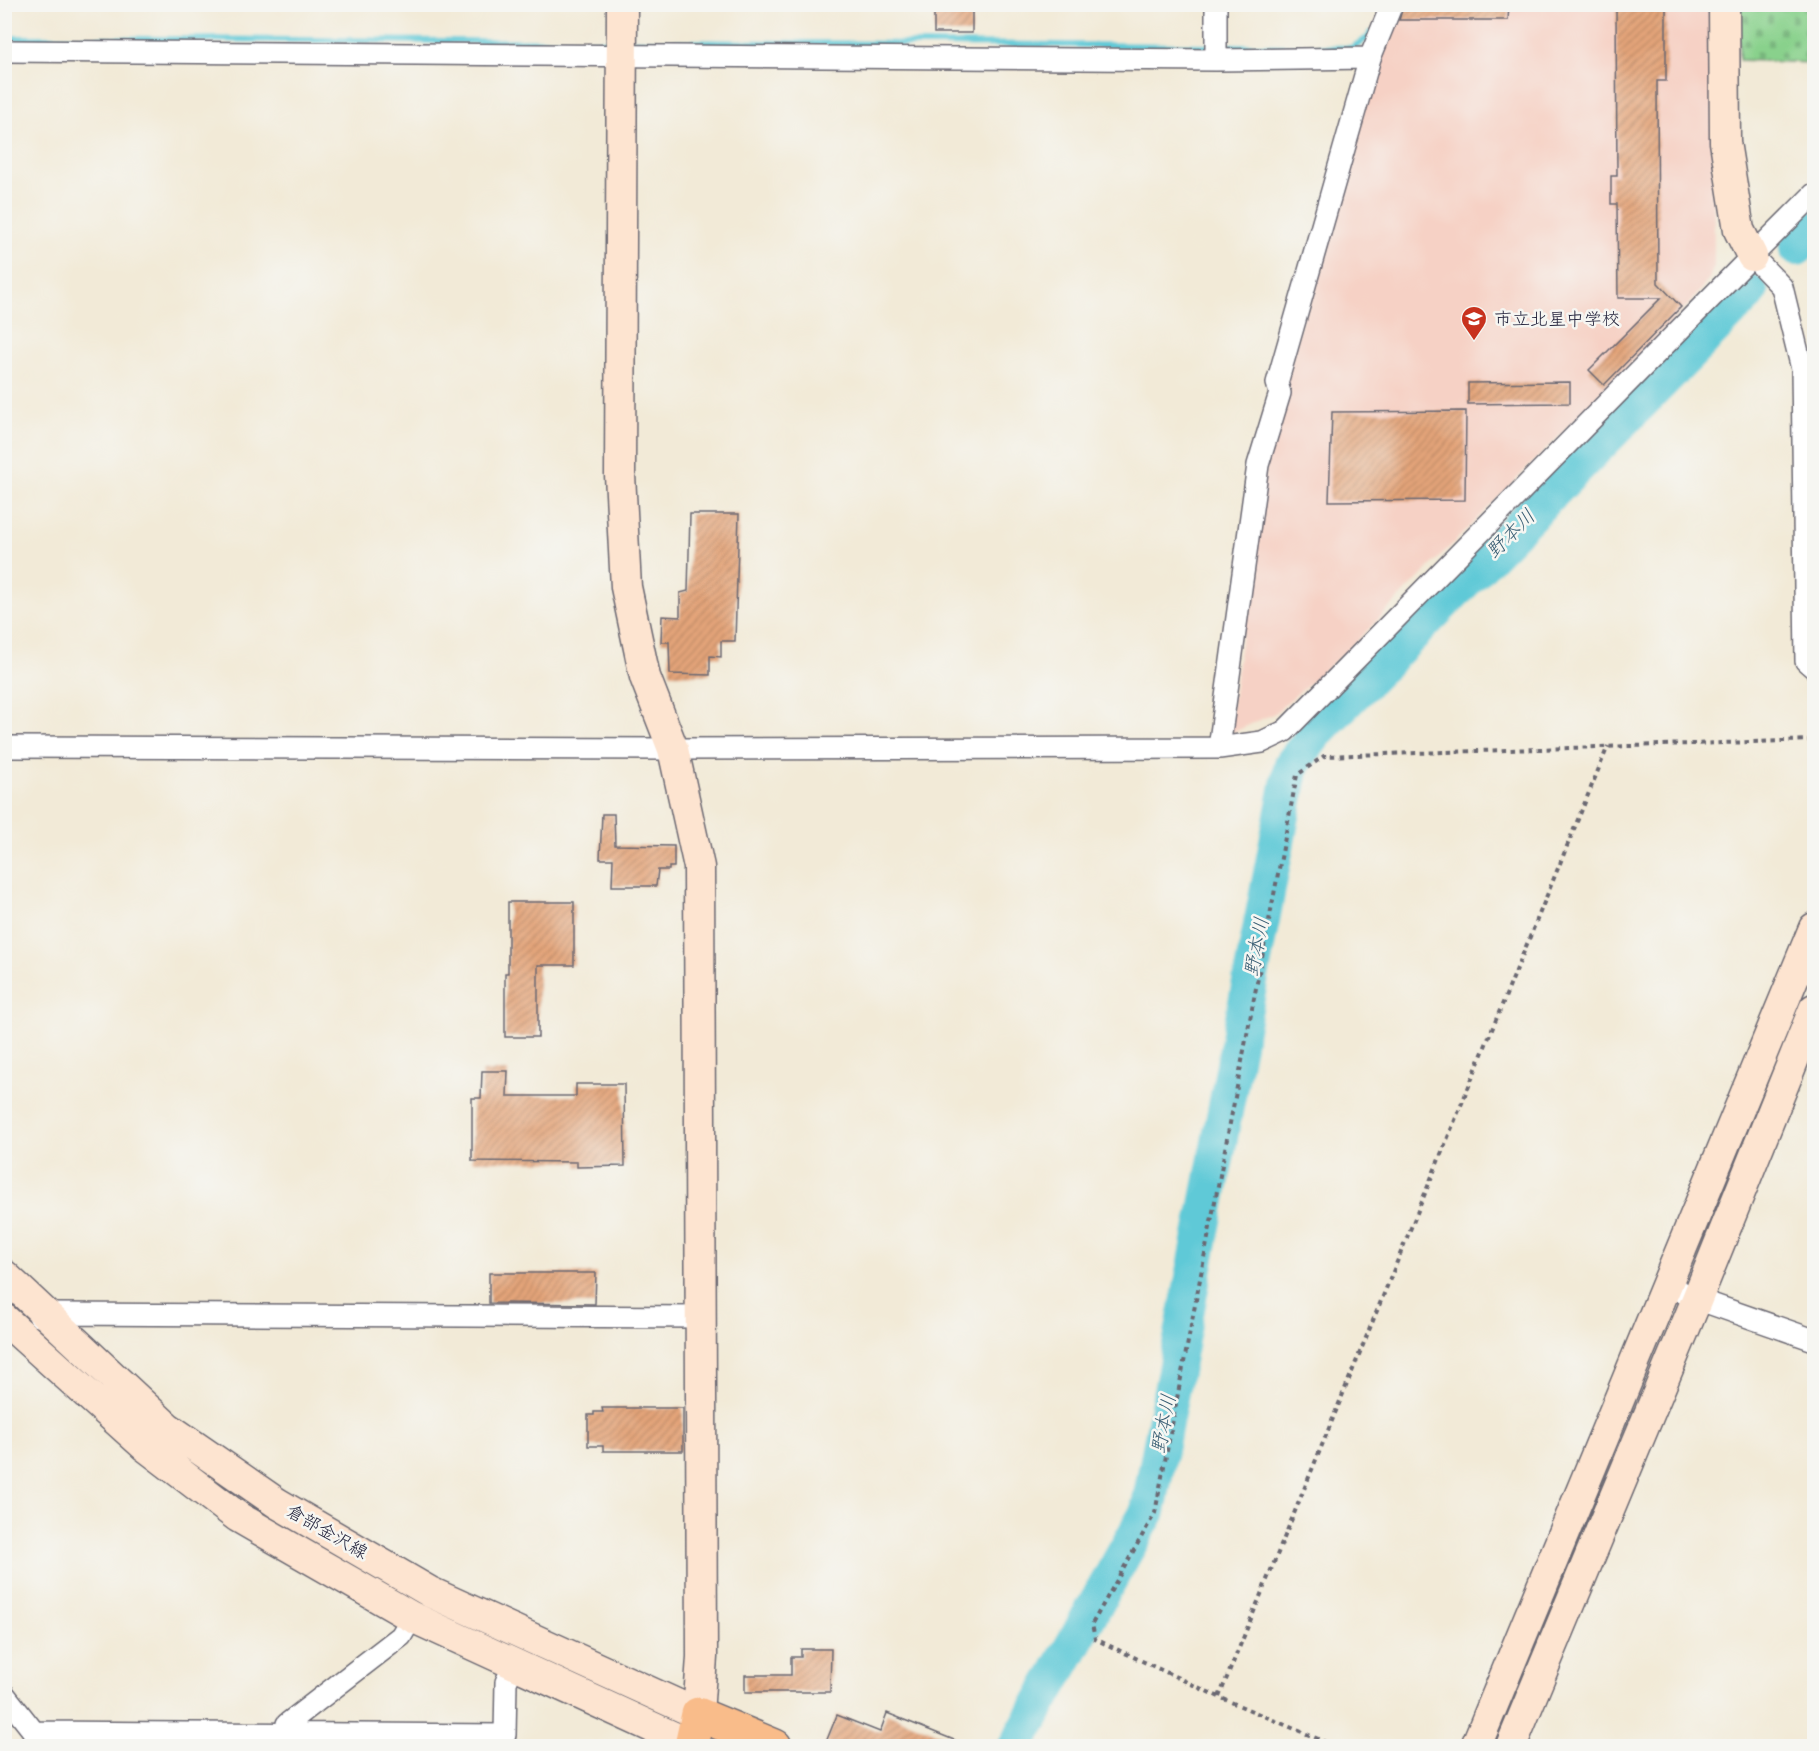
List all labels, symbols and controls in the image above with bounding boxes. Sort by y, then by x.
school or university icon: 市立北星中学校 [1459,304,1489,342]
place label: 市立北星中学校 [1494,309,1620,330]
water label: 野本川 [1481,504,1541,564]
water label: 野本川 [1239,915,1275,979]
water label: 野本川 [1146,1392,1182,1456]
street label: 倉部金沢線 [283,1500,371,1564]

